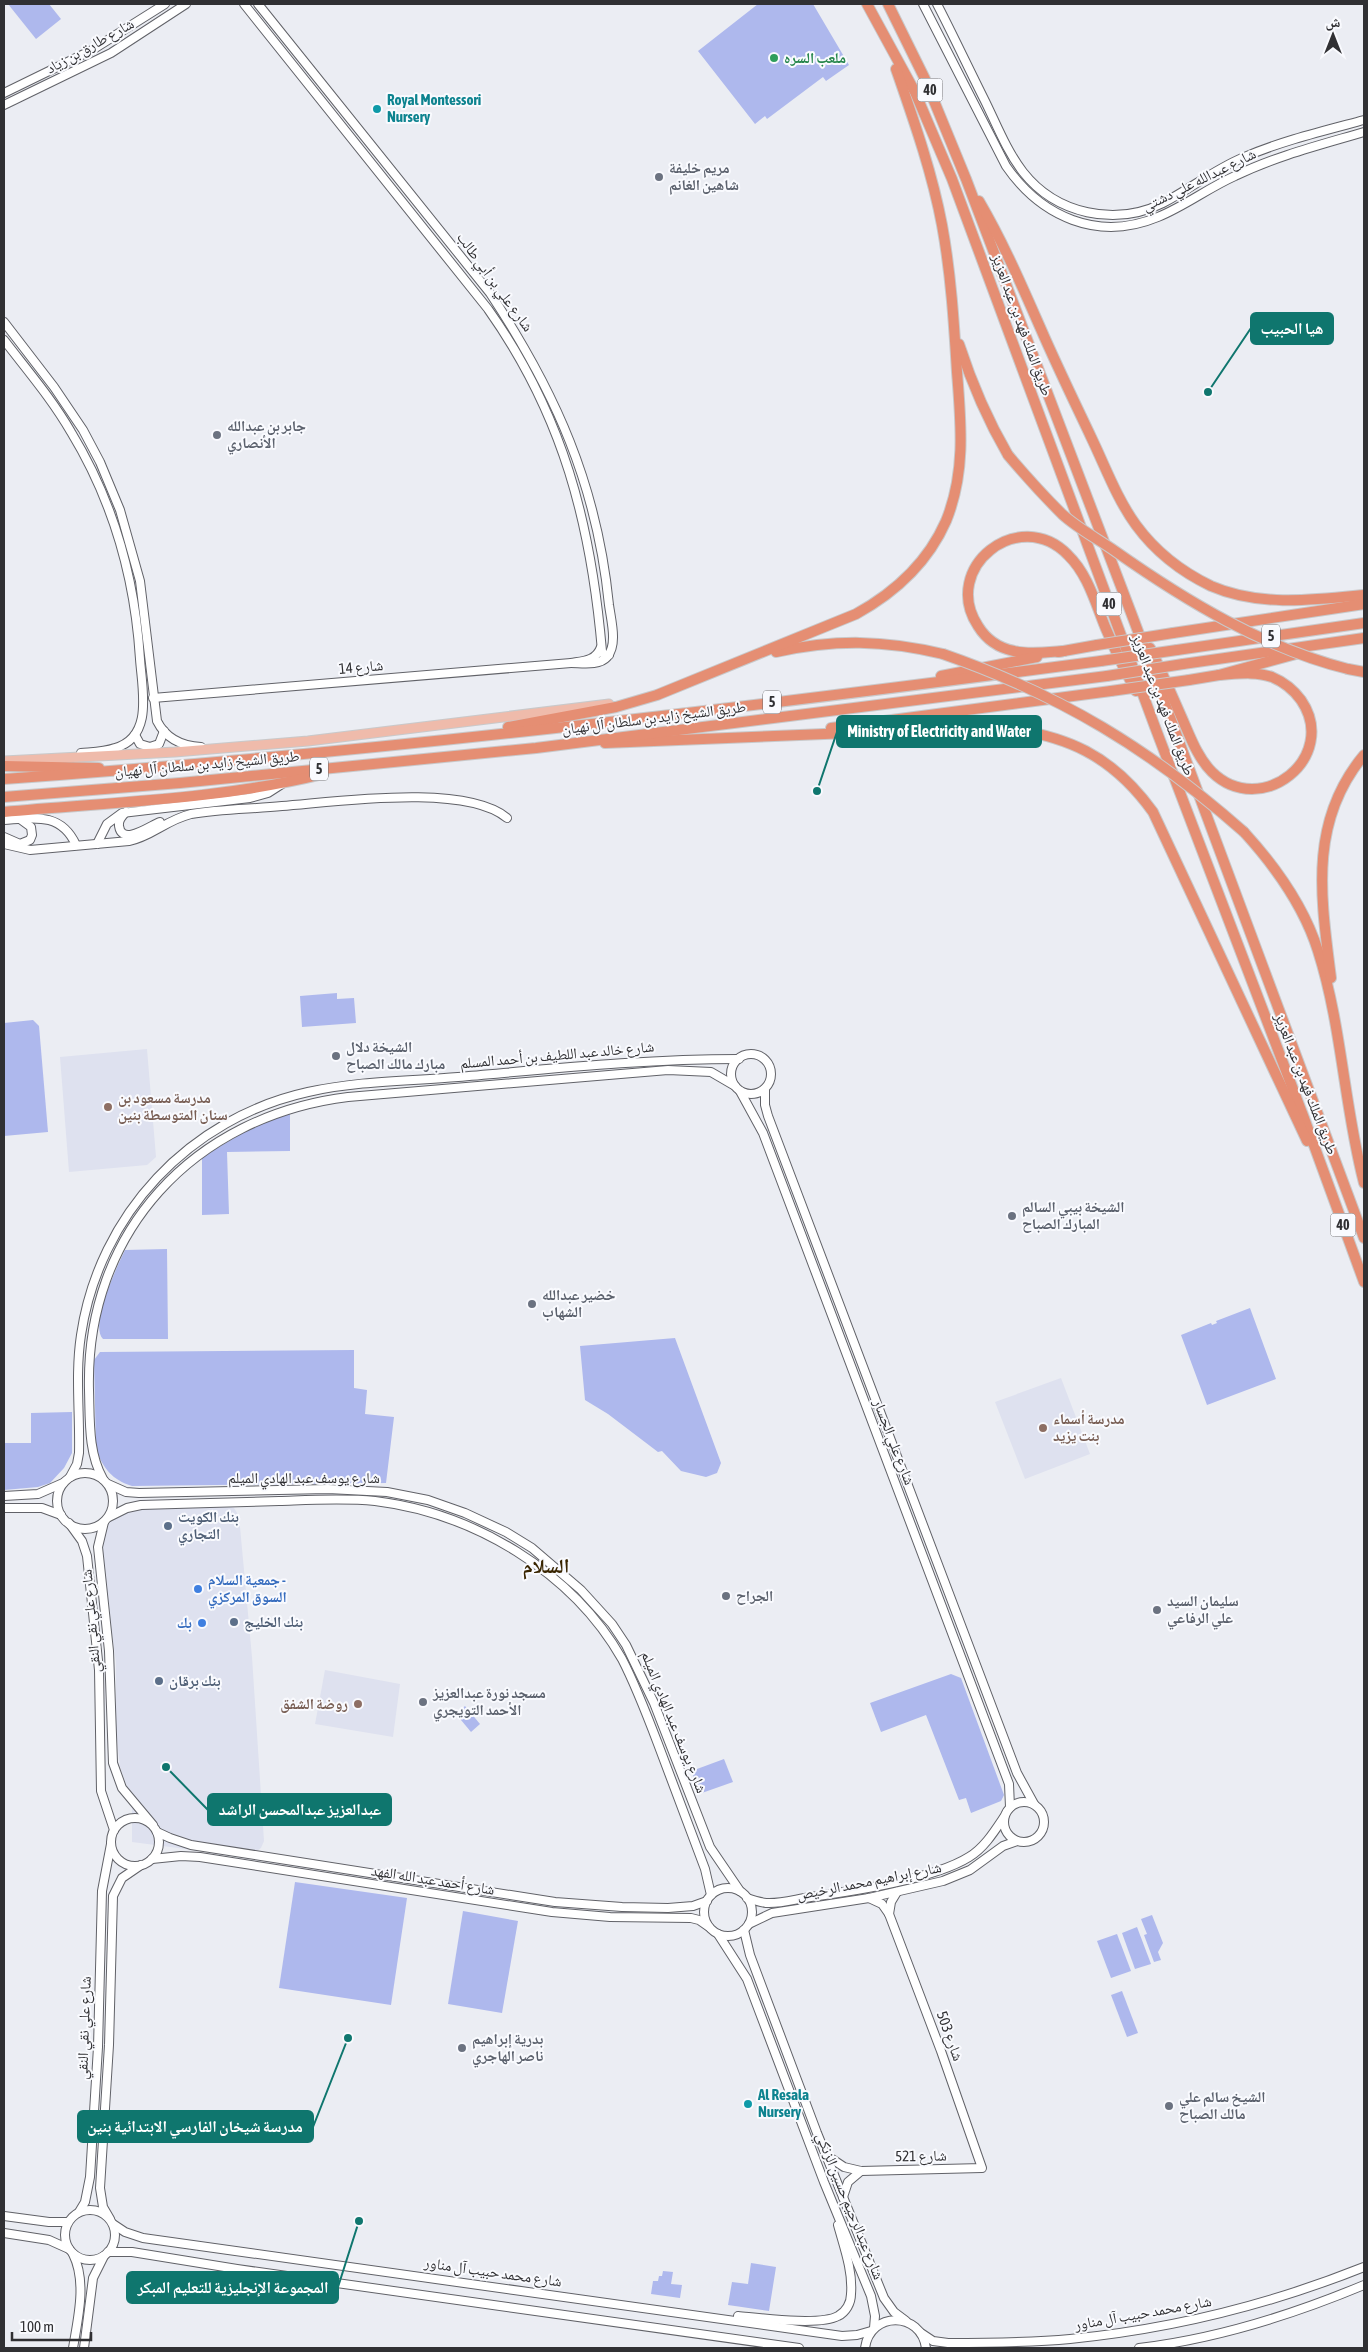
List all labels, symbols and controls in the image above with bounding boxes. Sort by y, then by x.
north arrow [1308,10,1358,60]
street label: شارع طارق بن زياد [43,14,138,78]
text: ش [1326,14,1341,31]
place label: ملعب السره [784,49,846,67]
marker: ملعب السره [768,52,780,64]
road number: 40 [918,78,942,102]
place label: Royal Montessori Nursery [387,91,481,125]
marker: Royal Montessori Nursery [371,103,383,115]
street label: شارع عبدالله علي دشتي [1139,145,1260,218]
place label: مريم خليفة شاهين الغانم [669,159,739,195]
marker: مريم خليفة شاهين الغانم [653,171,665,183]
street label: شارع علي بن أبي طالب [451,229,537,337]
street label: طريق الملك فهد بن عبد العزيز [987,251,1056,399]
callout: هيا الحبيب [1251,313,1333,344]
text: هيا الحبيب [1261,319,1323,338]
place label: جابر بن عبدالله الأنصاري [227,417,306,455]
marker: جابر بن عبدالله الأنصاري [211,429,223,441]
road number: 40 [1096,592,1122,616]
road number: 5 [1262,624,1280,648]
street label: طريق الملك فهد بن عبد العزيز [1126,631,1198,779]
street label: شارع 14 [338,656,384,679]
road number: 5 [763,690,781,714]
street label: طريق الشيخ زايد بن سلطان آل نهيان [561,698,747,739]
callout: Ministry of Electricity and Water [837,716,1041,747]
text: Ministry of Electricity and Water [847,722,1031,740]
street label: طريق الشيخ زايد بن سلطان آل نهيان [114,747,300,782]
road number: 5 [310,758,328,781]
street label: طريق الملك فهد بن عبد العزيز [1269,1010,1341,1158]
place label: الشيخة دلال مبارك مالك الصباح [346,1038,445,1073]
street label: شارع خالد عبد اللطيف بن أحمد المسلم [459,1038,655,1073]
marker: الشيخة دلال مبارك مالك الصباح [330,1050,342,1062]
place label: مدرسة مسعود بن سنان المتوسطة بنين [118,1089,228,1124]
marker: مدرسة مسعود بن سنان المتوسطة بنين [102,1101,114,1113]
place label: الشيخة بيبي السالم المبارك الصباح [1022,1198,1124,1233]
marker: الشيخة بيبي السالم المبارك الصباح [1006,1210,1018,1222]
road number: 40 [1330,1214,1356,1236]
place label: خضير عبدالله الشهاب [542,1286,616,1321]
marker: خضير عبدالله الشهاب [526,1298,538,1310]
street label: شارع علي الجسار [866,1396,919,1489]
place label: مدرسة أسماء بنت يزيد [1053,1410,1125,1445]
marker: مدرسة أسماء بنت يزيد [1037,1422,1049,1434]
street label: شارع يوسف عبد الهادي الميلم [228,1469,380,1490]
place label: بنك الكويت التجاري [178,1508,239,1546]
marker: بنك الكويت التجاري [162,1520,174,1532]
district label: السلام [523,1554,569,1580]
street label: شارع علي نقي النقي [78,1568,107,1673]
place label: جمعية السلام - السوق المركزي [208,1571,287,1609]
marker: جمعية السلام - السوق المركزي [192,1583,204,1595]
place label: الجراح [736,1587,773,1605]
marker: الجراح [720,1590,732,1602]
place label: سليمان السيد علي الرفاعي [1167,1592,1239,1630]
marker: سليمان السيد علي الرفاعي [1151,1604,1163,1616]
place label: بنك الخليج [244,1613,303,1632]
place label: بك [177,1614,192,1632]
marker: بنك الخليج [228,1616,240,1628]
marker: بك [196,1617,208,1629]
street label: شارع يوسف عبد الهادي الميلم [635,1648,711,1797]
place label: بنك برقان [169,1672,221,1690]
marker: بنك برقان [153,1675,165,1687]
place label: مسجد نورة عبدالعزيز الأحمد التويجري [432,1684,546,1722]
place label: روضة الشفق [280,1695,348,1713]
marker: مسجد نورة عبدالعزيز الأحمد التويجري [417,1696,429,1708]
marker: روضة الشفق [352,1698,364,1710]
callout: عبدالعزيز عبدالمحسن الراشد [208,1794,391,1825]
text: عبدالعزيز عبدالمحسن الراشد [219,1800,381,1819]
street label: شارع إبراهيم محمد الرخيص [795,1858,943,1905]
street label: شارع أحمد عبد الله الفهد [370,1861,496,1900]
street label: شارع علي نقي النقي [73,1976,98,2080]
street label: شارع 503 [932,2009,967,2064]
place label: بدرية إبراهيم ناصر الهاجري [472,2030,543,2068]
marker: بدرية إبراهيم ناصر الهاجري [456,2042,468,2054]
place label: Al Resala Nursery [757,2086,809,2120]
place label: الشيخ سالم علي مالك الصباح [1179,2088,1266,2123]
marker: Al Resala Nursery [742,2098,754,2110]
marker: الشيخ سالم علي مالك الصباح [1163,2100,1175,2112]
callout: مدرسة شيخان الفارسي الابتدائية بنين [78,2111,313,2142]
text: مدرسة شيخان الفارسي الابتدائية بنين [87,2117,303,2139]
street label: شارع عبدالرحيم حسين الزنكي [810,2130,888,2283]
street label: شارع 521 [895,2147,947,2166]
street label: شارع محمد حبيب آل مناور [422,2253,563,2292]
callout: المجموعة الإنجليزية للتعليم المبكر [127,2272,338,2303]
text: المجموعة الإنجليزية للتعليم المبكر [137,2278,328,2299]
street label: شارع محمد حبيب آل مناور [1072,2292,1213,2335]
scale bar [12,2310,91,2342]
text: 100 m [20,2318,54,2335]

